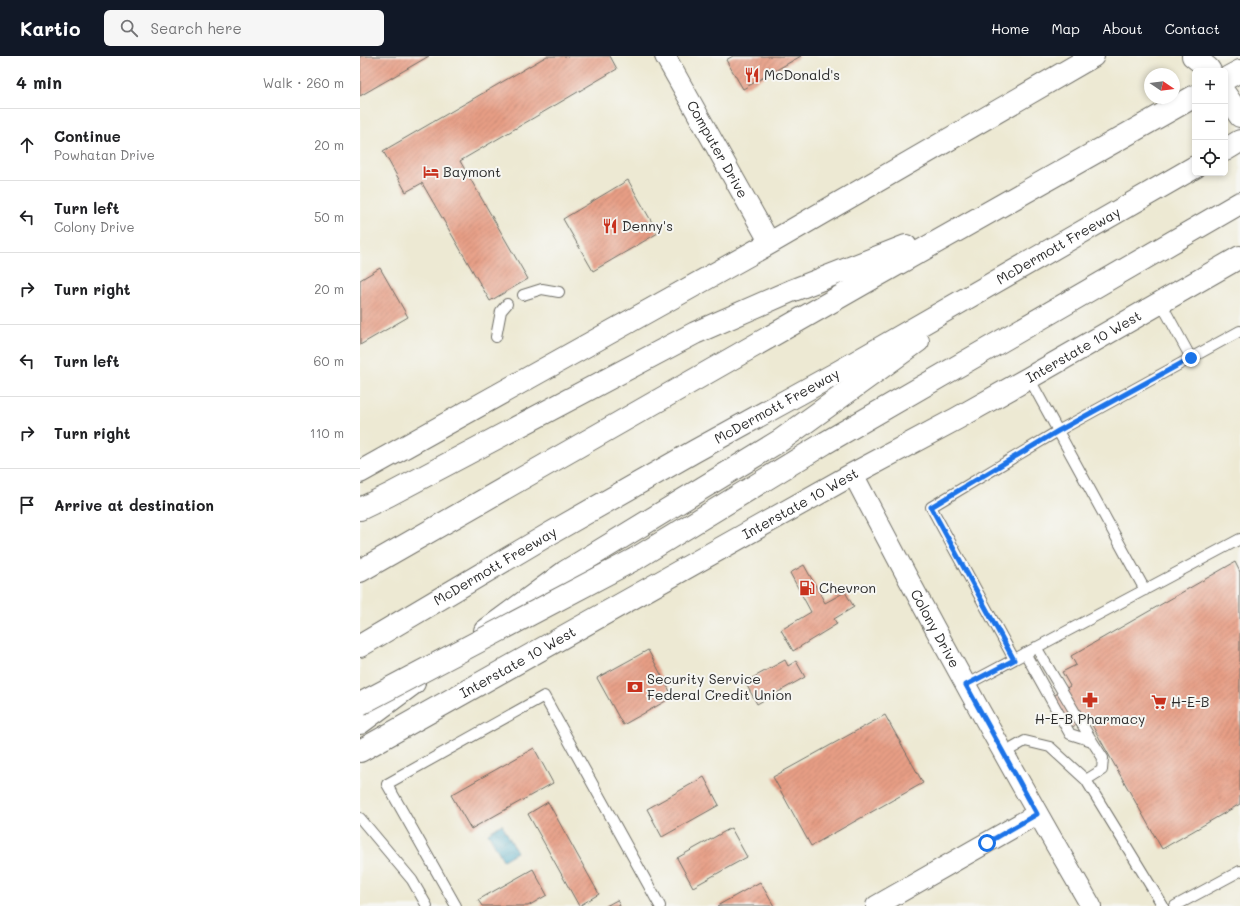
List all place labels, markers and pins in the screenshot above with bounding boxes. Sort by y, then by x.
place label: McDonald's [764,65,840,84]
restaurant icon: McDonald's [743,66,761,84]
place label: Baymont [443,162,501,181]
hotel icon: Baymont [422,163,440,181]
place label: Denny's [622,216,673,235]
restaurant icon: Denny's [601,217,619,235]
place label: Chevron [819,578,876,597]
fuel station icon: Chevron [798,579,816,597]
place label: Security Service Federal Credit Union [647,669,792,704]
bank icon: Security Service Federal Credit Union [626,678,644,696]
pharmacy icon: H-E-B Pharmacy [1081,691,1099,709]
place label: H-E-B [1171,692,1210,711]
supermarket icon: H-E-B [1150,693,1168,711]
place label: H-E-B Pharmacy [1035,709,1145,728]

